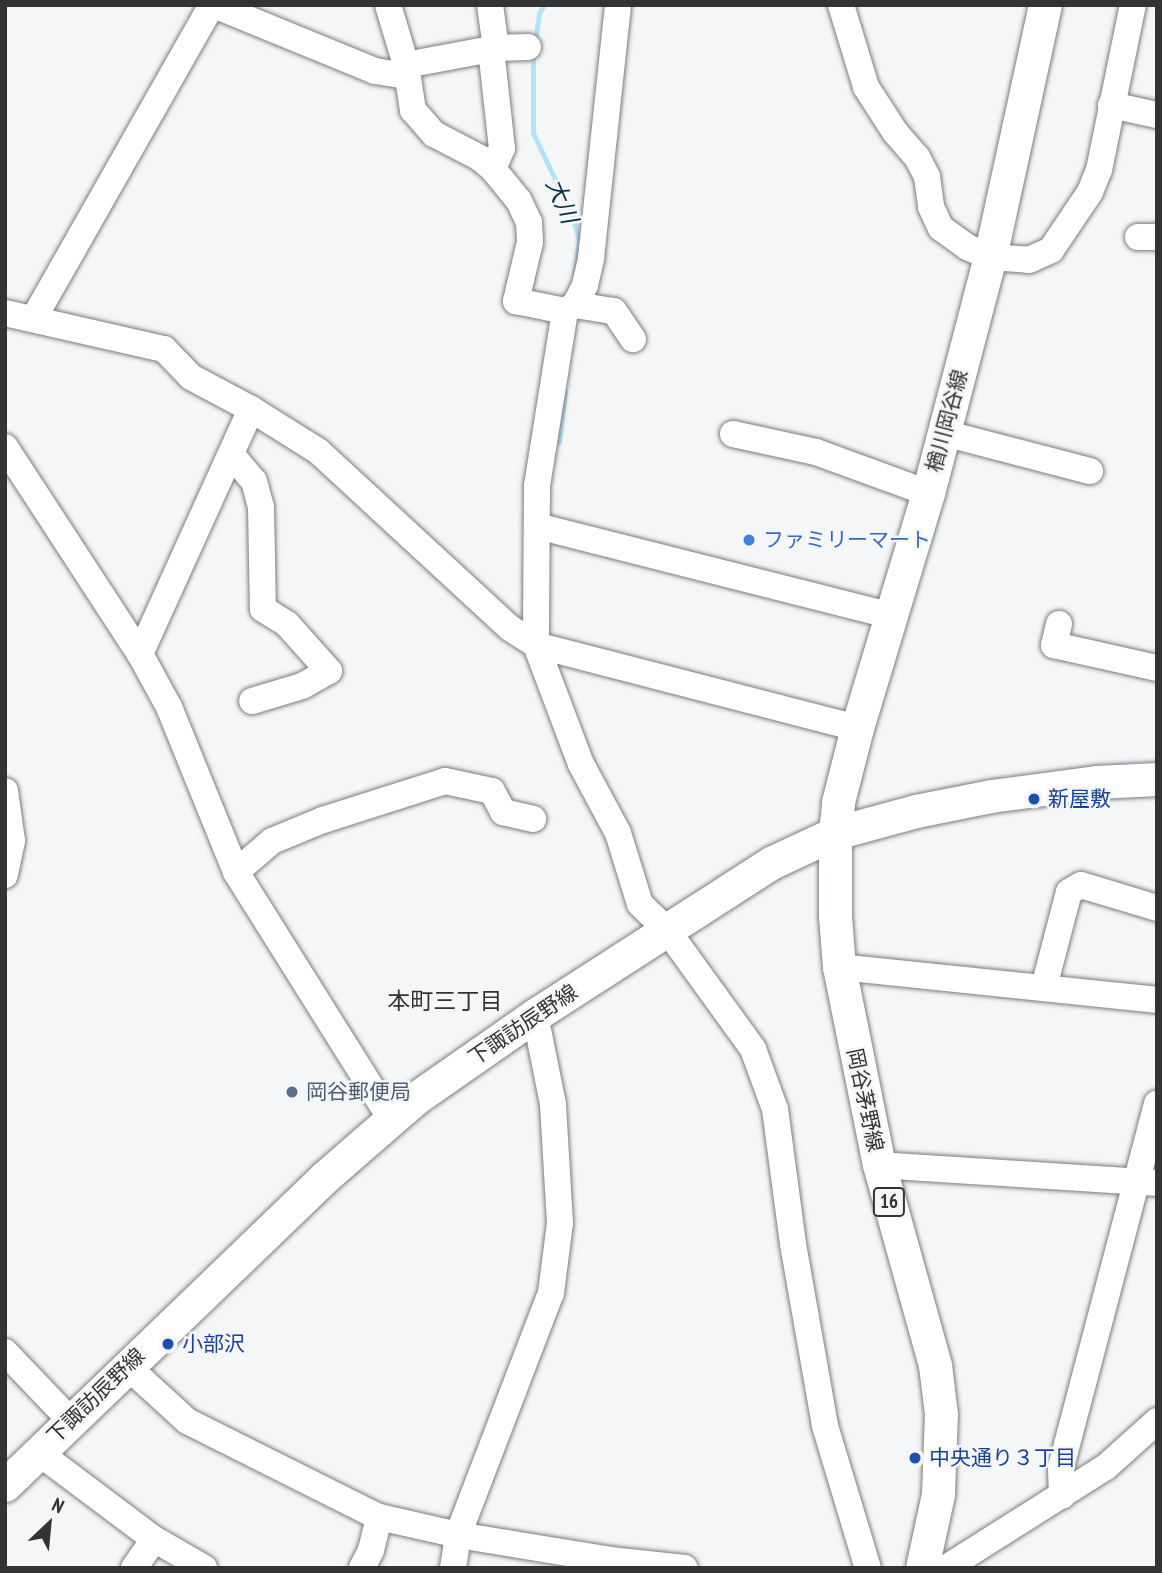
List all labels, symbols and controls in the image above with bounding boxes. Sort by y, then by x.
water label: 大川 [540,174,584,228]
street label: 楢川岡谷線 [921,367,973,475]
place label: ファミリーマート [763,527,931,553]
marker: ファミリーマート [741,532,757,548]
place label: 新屋敷 [1048,786,1111,812]
marker: 新屋敷 [1026,791,1042,807]
street label: 下諏訪辰野線 [464,979,582,1071]
district label: 本町三丁目 [388,987,502,1015]
street label: 岡谷茅野線 [842,1046,888,1154]
place label: 岡谷郵便局 [306,1079,411,1105]
marker: 岡谷郵便局 [284,1084,300,1100]
road number: 16 [872,1186,906,1218]
place label: 小部沢 [182,1331,245,1357]
marker: 小部沢 [160,1336,176,1352]
street label: 下諏訪辰野線 [42,1343,150,1449]
place label: 中央通り３丁目 [929,1445,1076,1471]
marker: 中央通り３丁目 [907,1450,923,1466]
north arrow [14,1489,84,1559]
text: N [48,1492,68,1518]

